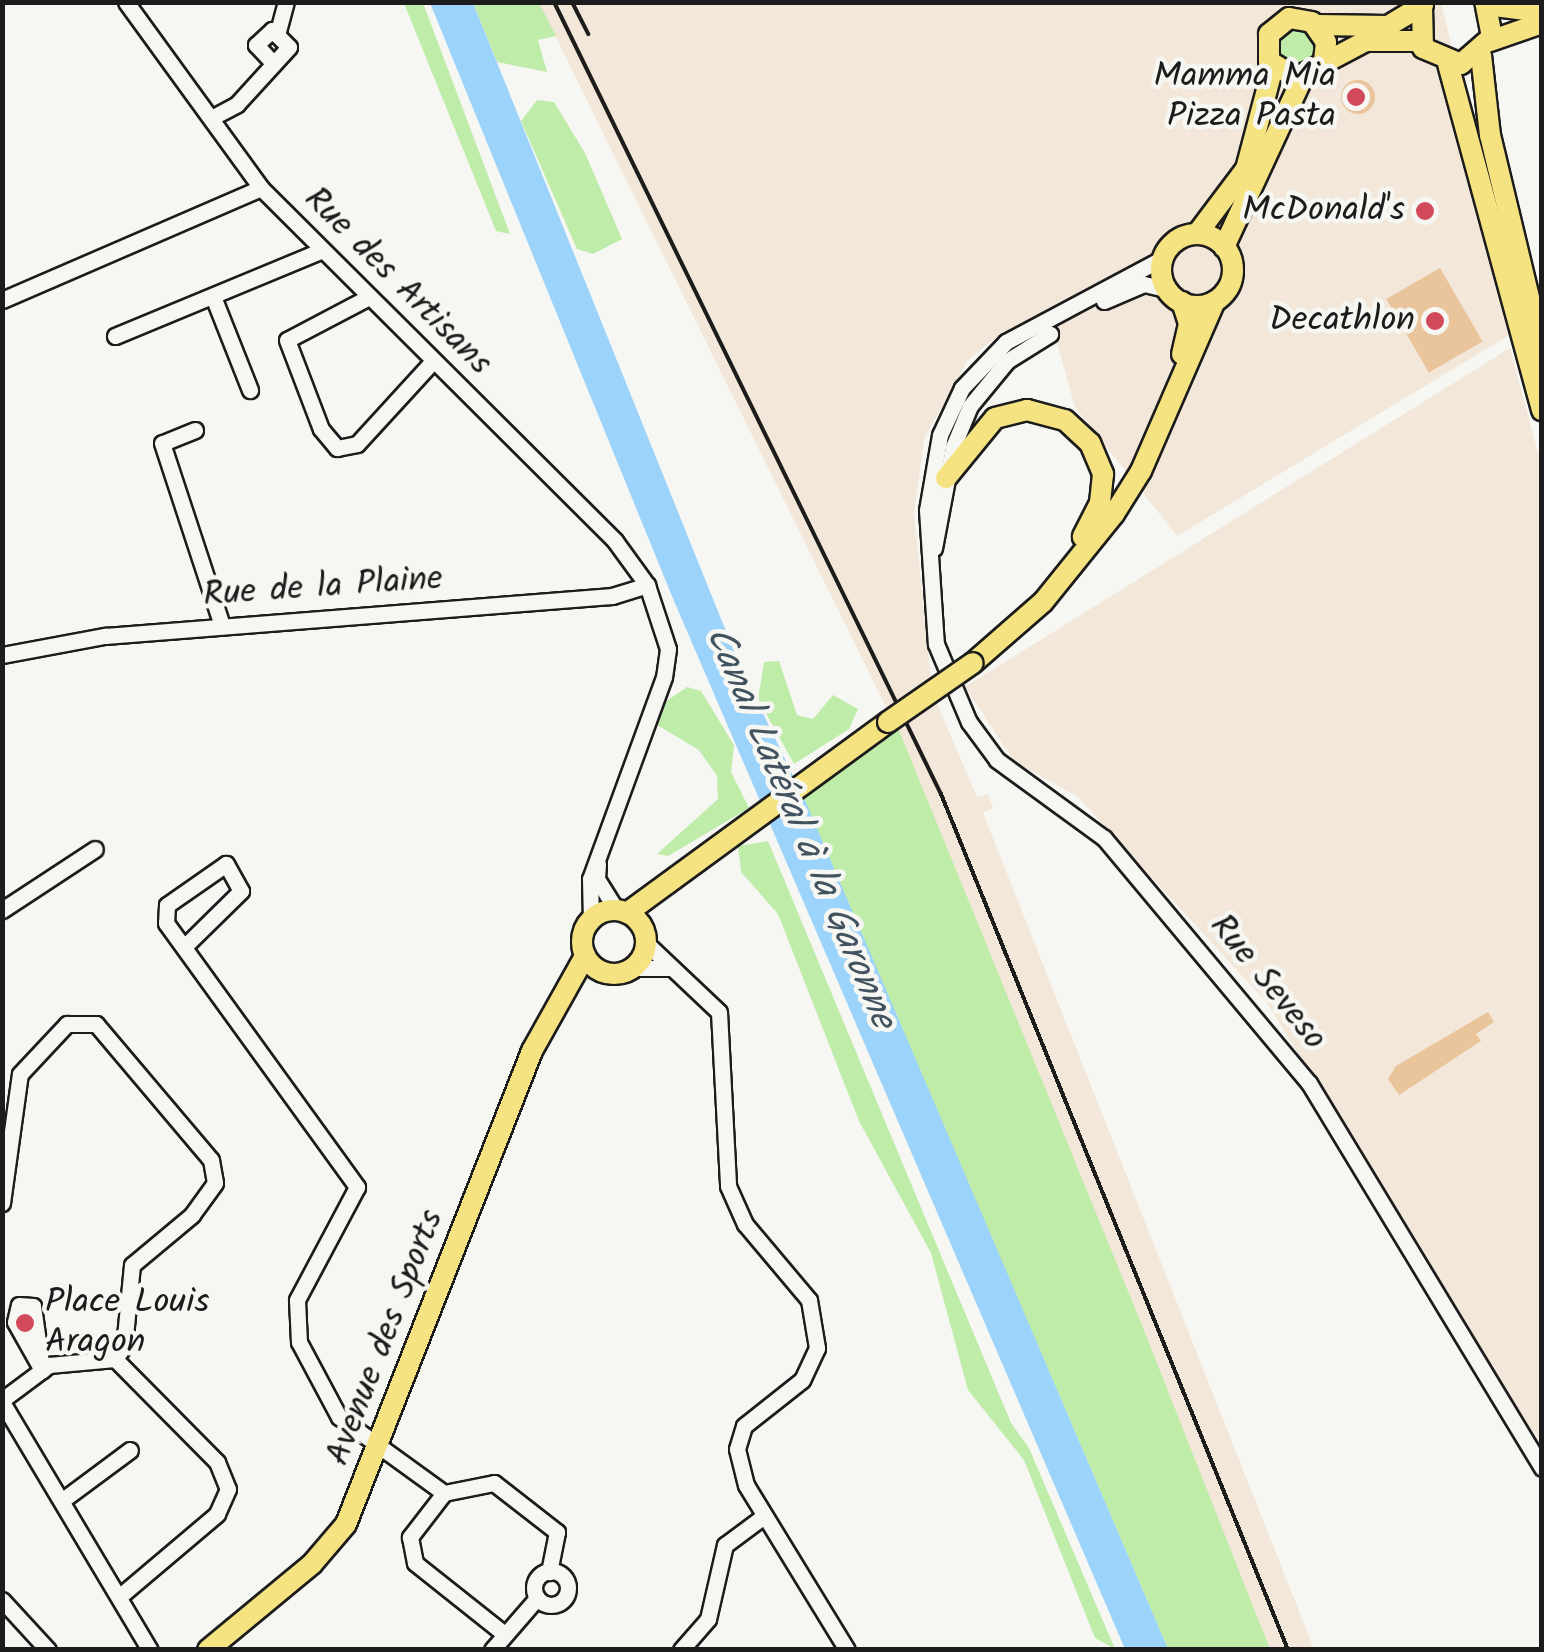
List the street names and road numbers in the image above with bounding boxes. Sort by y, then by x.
street label: Rue des Artisans [294,179,500,385]
street label: Rue de la Plaine [202,559,444,617]
street label: Rue Seveso [1199,907,1335,1059]
street label: Avenue des Sports [318,1204,454,1472]

